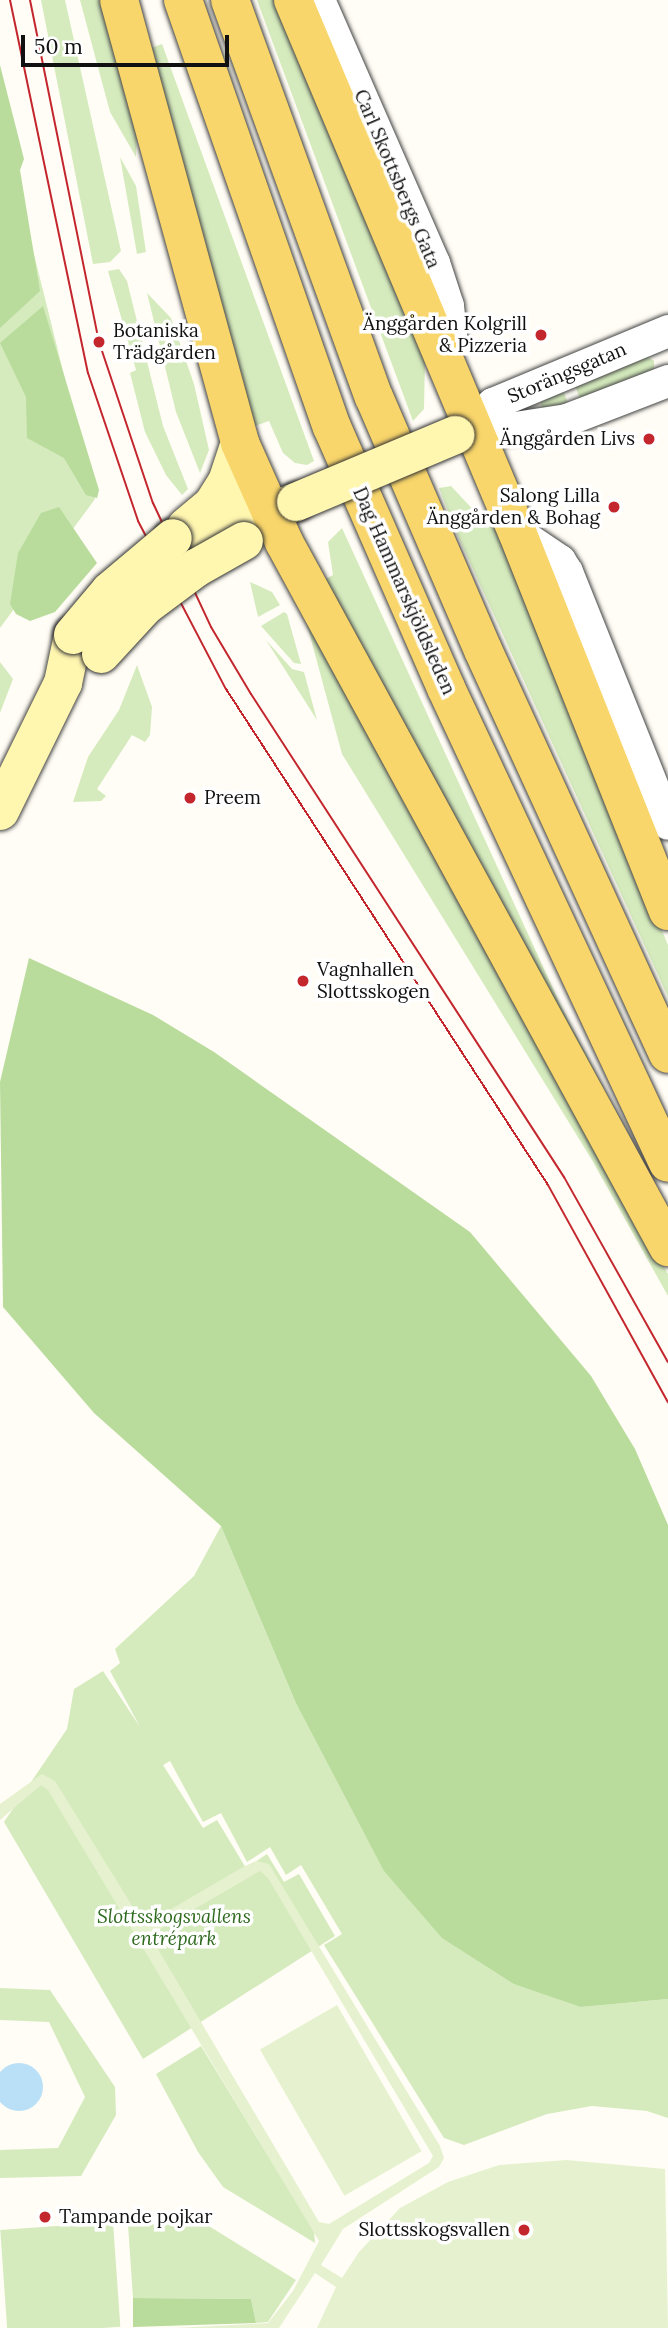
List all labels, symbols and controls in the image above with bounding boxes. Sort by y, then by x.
scale bar [24,21,233,65]
text: 50 m [34,33,83,60]
street label: Carl Skottsbergs Gata [349,86,445,272]
place label: Änggården Kolgrill & Pizzeria [363,313,527,357]
place label: Botaniska Trädgården [113,320,216,364]
marker: Änggården Kolgrill & Pizzeria [533,327,549,343]
marker: Botaniska Trädgården [91,334,107,350]
street label: Storängsgatan [504,338,630,408]
place label: Änggården Livs [500,428,635,450]
marker: Änggården Livs [641,431,657,447]
street label: Dag Hammarskjöldsleden [348,484,460,698]
place label: Salong Lilla Änggården & Bohag [427,485,600,529]
marker: Salong Lilla Änggården & Bohag [606,499,622,515]
place label: Preem [204,787,261,809]
marker: Preem [182,790,198,806]
place label: Vagnhallen Slottsskogen [317,959,430,1003]
marker: Vagnhallen Slottsskogen [295,973,311,989]
park label: Slottsskogsvallens entrépark [97,1906,251,1950]
place label: Tampande pojkar [59,2206,212,2228]
marker: Tampande pojkar [37,2209,53,2225]
place label: Slottsskogsvallen [359,2219,510,2241]
marker: Slottsskogsvallen [516,2222,532,2238]

